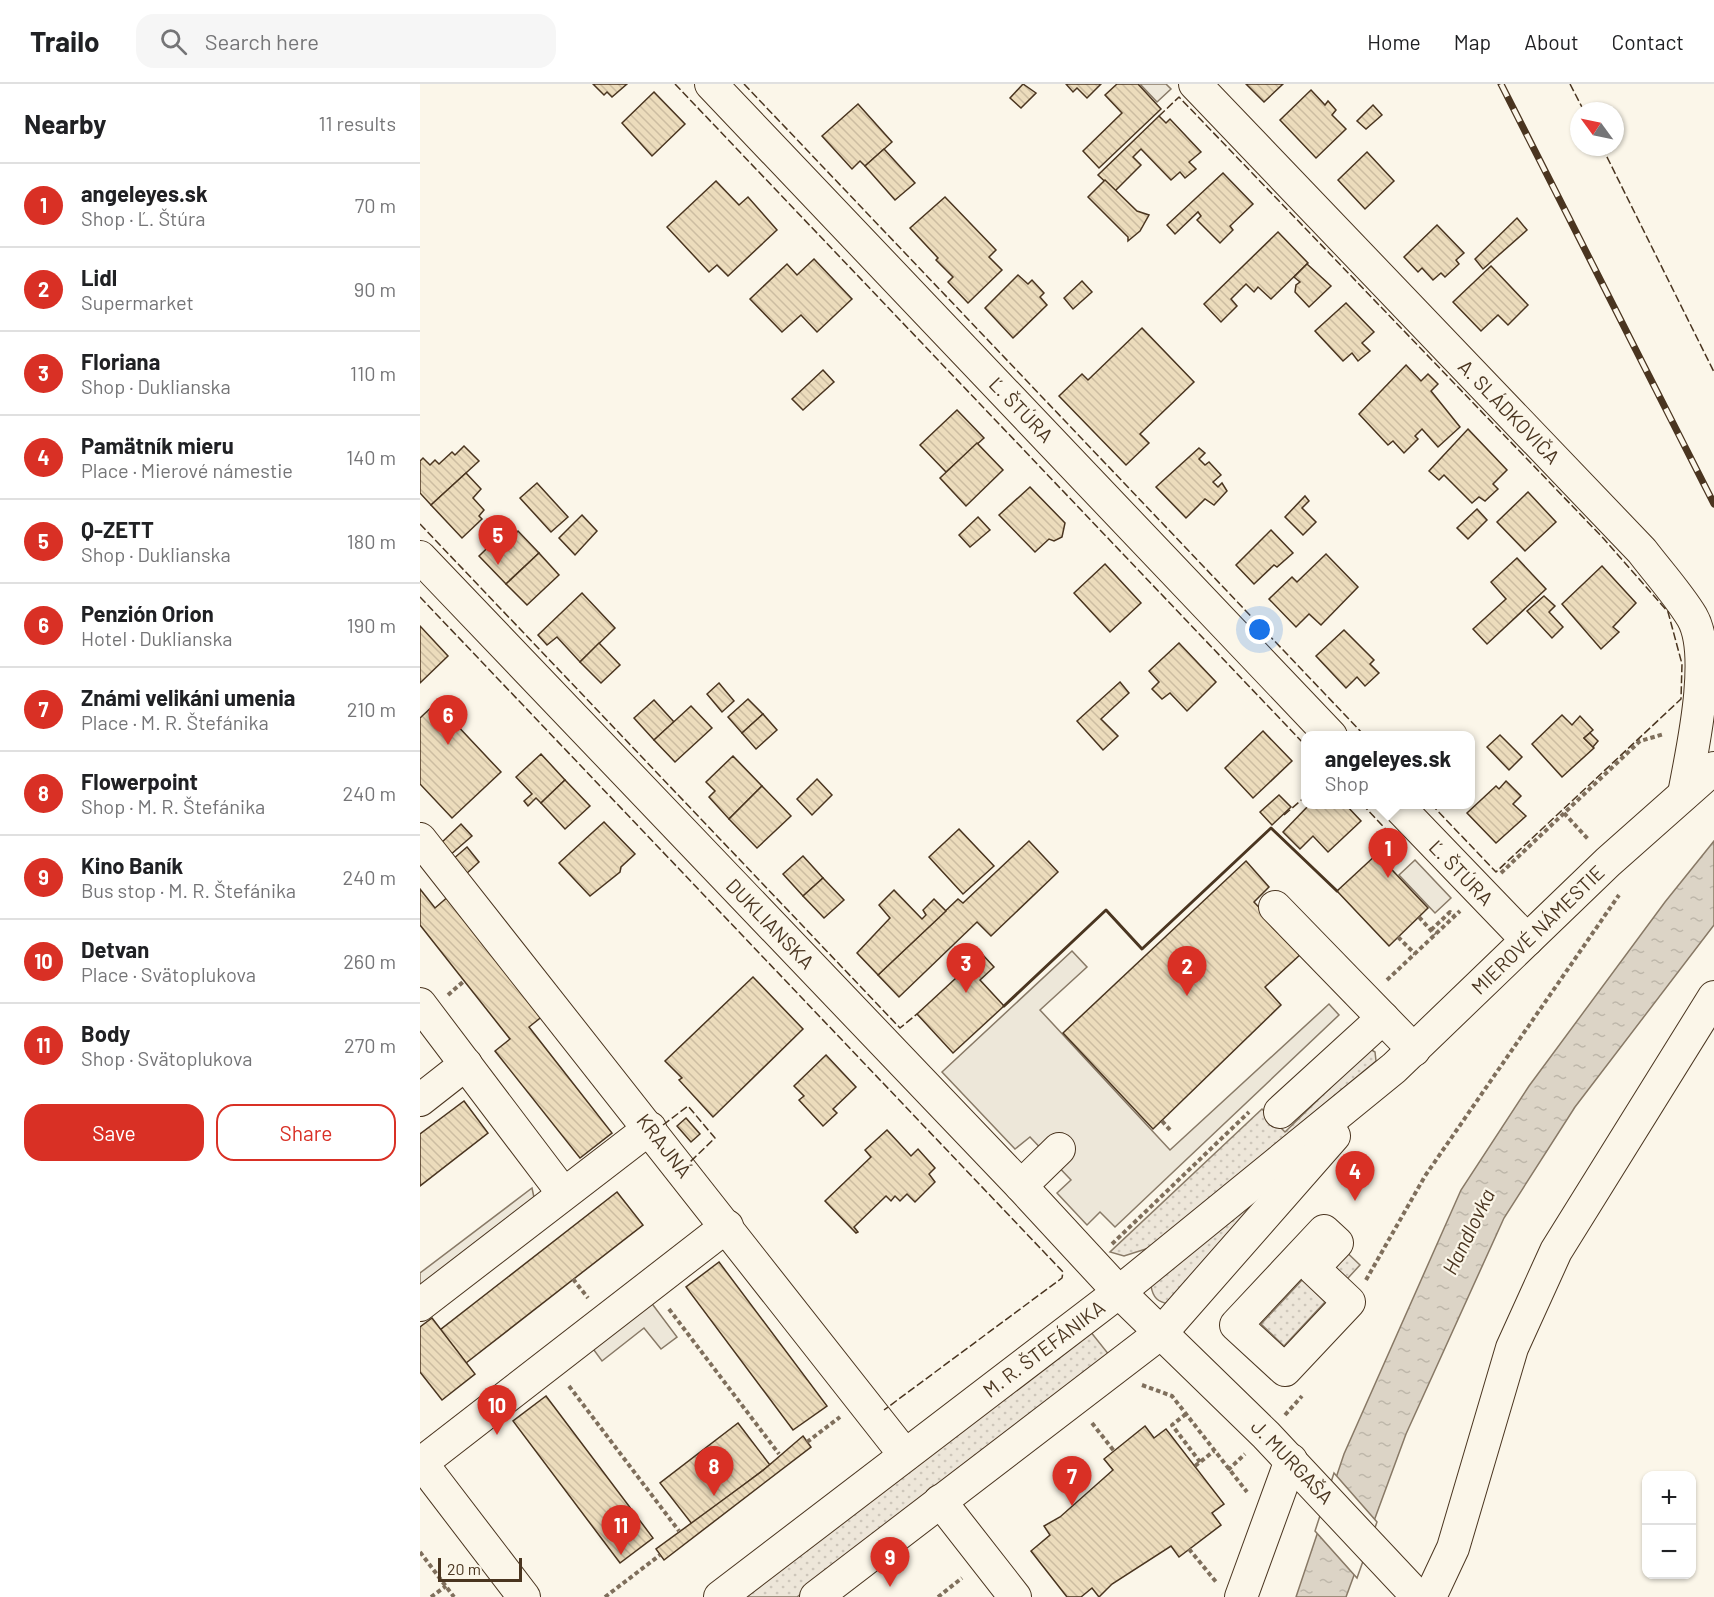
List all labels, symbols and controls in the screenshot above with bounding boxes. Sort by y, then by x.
search box [136,14,556,68]
text: Trailo [30,24,100,58]
icon: search [157,25,190,58]
text: Search here [205,28,319,54]
text: Home [1367,29,1421,54]
text: Map [1454,29,1491,54]
text: About [1524,29,1579,54]
text: Contact [1612,29,1684,54]
north arrow [1570,102,1624,156]
text: Nearby [24,108,106,139]
text: 11 results [318,111,396,135]
text: angeleyes.sk [81,180,208,206]
text: 1 [40,193,47,217]
text: 70 m [355,193,396,217]
text: Shop · Ľ. Štúra [81,206,206,230]
text: Lidl [81,264,117,290]
text: 2 [38,277,49,301]
text: 90 m [354,277,396,301]
text: Supermarket [81,290,194,314]
text: Floriana [81,348,160,374]
street label: A. SLÁDKOVIČA [1454,354,1565,468]
text: 3 [38,361,49,385]
text: 110 m [350,361,396,385]
street label: Ľ. ŠTÚRA [985,372,1059,447]
text: Shop · Duklianska [81,374,231,398]
text: Pamätník mieru [81,432,234,458]
text: 4 [37,445,50,469]
text: 140 m [346,445,396,469]
text: Place · Mierové námestie [81,458,293,482]
text: Q-ZETT [81,516,154,542]
pin: 5 [478,516,518,565]
text: 5 [38,529,49,553]
text: 180 m [347,529,396,553]
text: Shop · Duklianska [81,542,231,566]
text: Penzión Orion [81,600,214,626]
text: 6 [38,613,49,637]
text: 190 m [347,613,396,637]
your location [1245,615,1274,644]
text: Hotel · Duklianska [81,626,233,650]
text: Známi velikáni umenia [81,684,295,710]
pin: 6 [429,696,468,745]
text: 7 [39,697,48,721]
text: 210 m [347,697,396,721]
text: Place · M. R. Štefánika [81,710,269,734]
popup [1301,731,1475,809]
text: angeleyes.sk [1325,745,1451,771]
text: Flowerpoint [81,768,198,794]
text: Shop [1325,771,1369,795]
text: 8 [38,781,49,805]
text: 240 m [342,781,396,805]
text: Shop · M. R. Štefánika [81,794,265,818]
pin: 1 [1368,828,1408,878]
street label: Ľ. ŠTÚRA [1425,835,1499,910]
text: Kino Baník [81,852,183,878]
street label: MIEROVÉ NÁMESTIE [1466,860,1609,999]
text: 9 [38,865,49,889]
text: 240 m [342,865,396,889]
street label: DUKLIANSKA [722,873,820,973]
text: Bus stop · M. R. Štefánika [81,878,296,902]
text: Detvan [81,936,149,962]
pin: 3 [946,944,986,993]
pin: 2 [1168,946,1206,996]
text: 10 [34,949,53,973]
text: 260 m [343,949,396,973]
text: Place · Svätoplukova [81,962,256,986]
text: Body [81,1020,130,1046]
text: 11 [36,1033,51,1057]
text: 270 m [344,1033,396,1057]
text: Shop · Svätoplukova [81,1046,253,1070]
button: Save [24,1104,204,1161]
button: Share [216,1104,396,1161]
street label: KRAJNÁ [632,1108,697,1182]
pin: 4 [1336,1152,1374,1201]
water label: Handlovka [1436,1184,1499,1278]
street label: M. R. ŠTEFÁNIKA [978,1295,1109,1402]
pin: 10 [478,1386,517,1435]
street label: J. MURGAŠA [1247,1414,1339,1508]
pin: 8 [694,1446,734,1496]
pin: 7 [1052,1456,1092,1506]
map controls [1642,1471,1696,1579]
button: + [1642,1471,1696,1525]
pin: 11 [602,1506,640,1555]
button: − [1642,1525,1696,1579]
pin: 9 [870,1538,910,1587]
scale bar [438,1555,522,1582]
text: 20 m [447,1559,481,1578]

